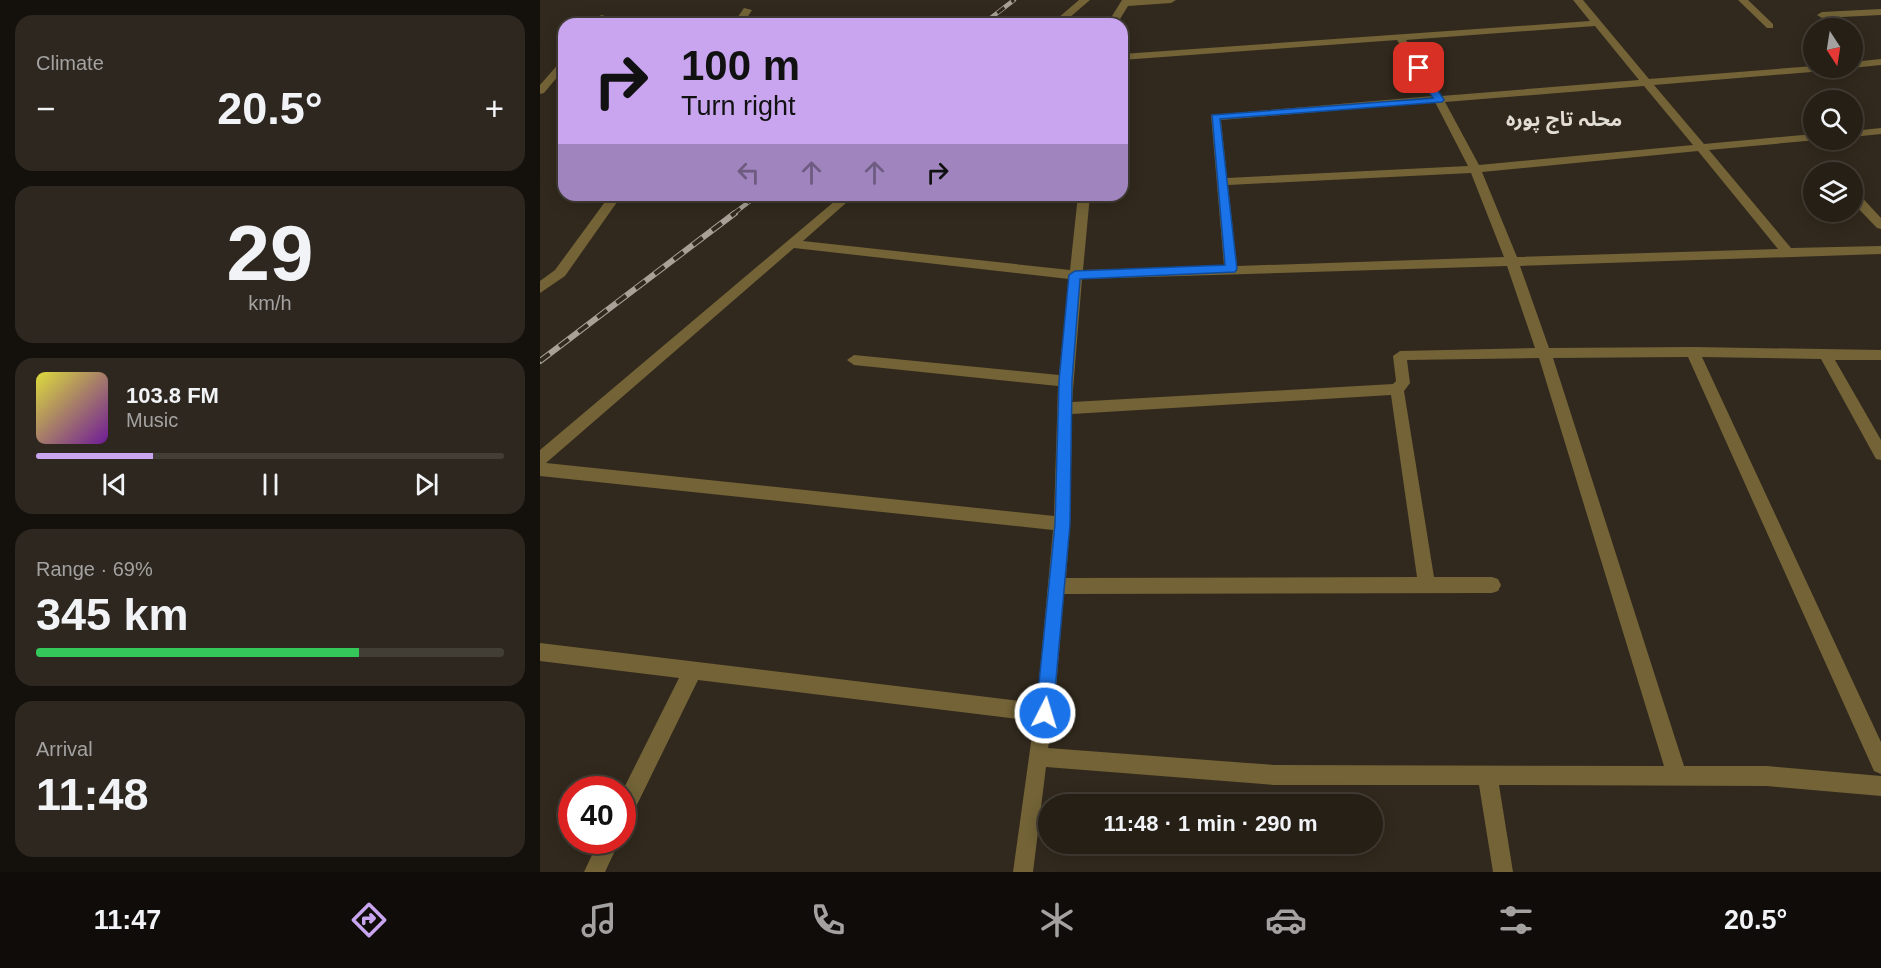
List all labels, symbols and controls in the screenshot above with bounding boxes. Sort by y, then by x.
north arrow [1803,18,1863,78]
map controls [1803,18,1863,222]
icon: right [582,42,660,120]
text: 100 m [681,42,800,89]
pin [1393,42,1444,93]
icon: arrive [1402,51,1435,84]
text: Climate [36,52,104,74]
text: 20.5° [217,83,323,134]
text: − [36,90,55,127]
text: + [485,90,504,127]
button: search [1803,90,1863,150]
text: Turn right [681,91,796,121]
district label: محلہ تاج پورہ [1506,108,1622,134]
icon: left [732,156,765,189]
icon: ahead [795,156,828,189]
icon: ahead [858,156,891,189]
icon: right [921,156,954,189]
button: layers [1803,162,1863,222]
text: 29 [227,209,313,297]
text: km/h [248,292,292,314]
text: 103.8 FM [126,383,219,408]
text: Music [126,409,178,431]
icon: previous [98,468,131,501]
icon: pause [254,468,287,501]
icon: next [410,468,443,501]
text: Range · 69% [36,558,153,580]
text: 345 km [36,589,189,640]
position arrow [1013,681,1077,745]
text: Arrival [36,738,93,760]
text: 11:48 [36,769,149,820]
speed limit sign: 40 [558,776,636,854]
text: 11:48 · 1 min · 290 m [1104,811,1318,836]
icon: directions [348,899,390,941]
icon: music [578,899,620,941]
icon: phone [807,899,849,941]
icon: climate [1036,899,1078,941]
icon: car [1265,899,1307,941]
icon: filters [1495,899,1537,941]
text: 11:47 [94,905,161,935]
text: 20.5° [1724,905,1787,935]

